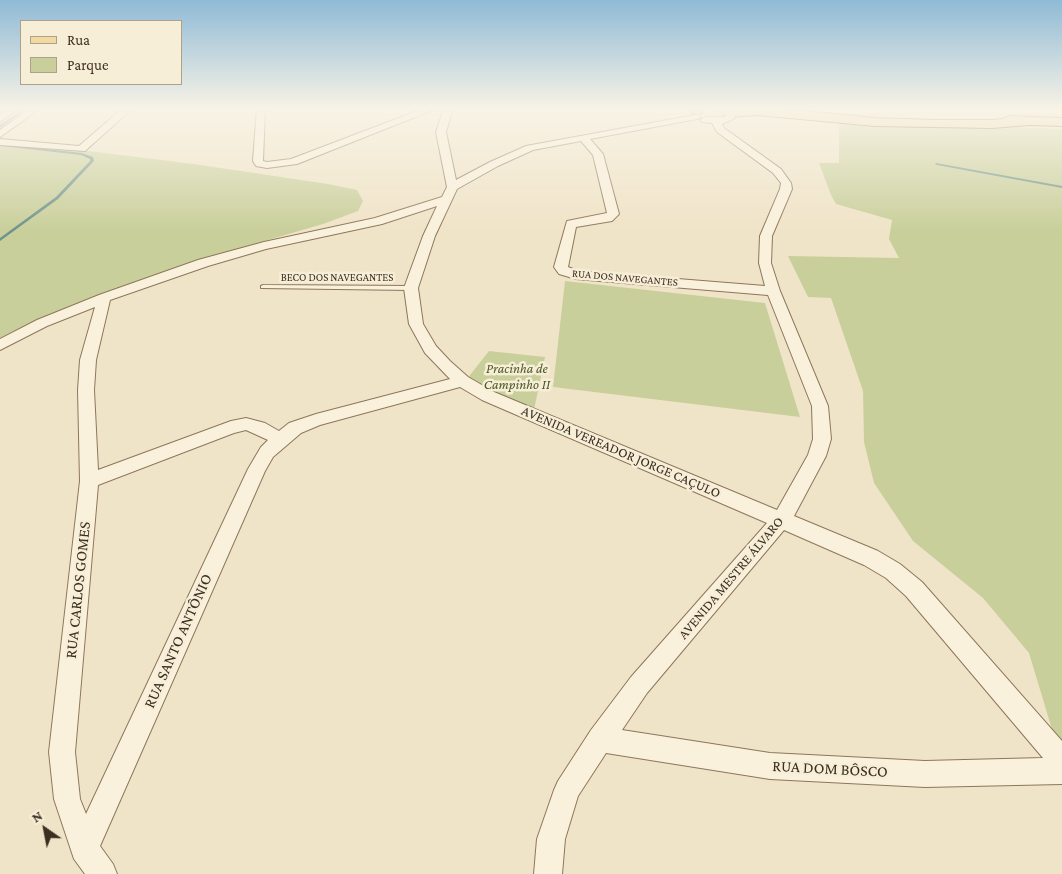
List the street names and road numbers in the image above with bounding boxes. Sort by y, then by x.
street label: RUA DOS NAVEGANTES [572,267,678,289]
street label: BECO DOS NAVEGANTES [281,271,393,285]
street label: AVENIDA VEREADOR JORGE CAÇULO [519,402,723,502]
street label: AVENIDA MESTRE ÁLVARO [675,513,787,643]
street label: RUA CARLOS GOMES [61,521,95,659]
street label: RUA SANTO ANTÔNIO [140,571,216,711]
street label: RUA DOM BÔSCO [772,756,888,782]

